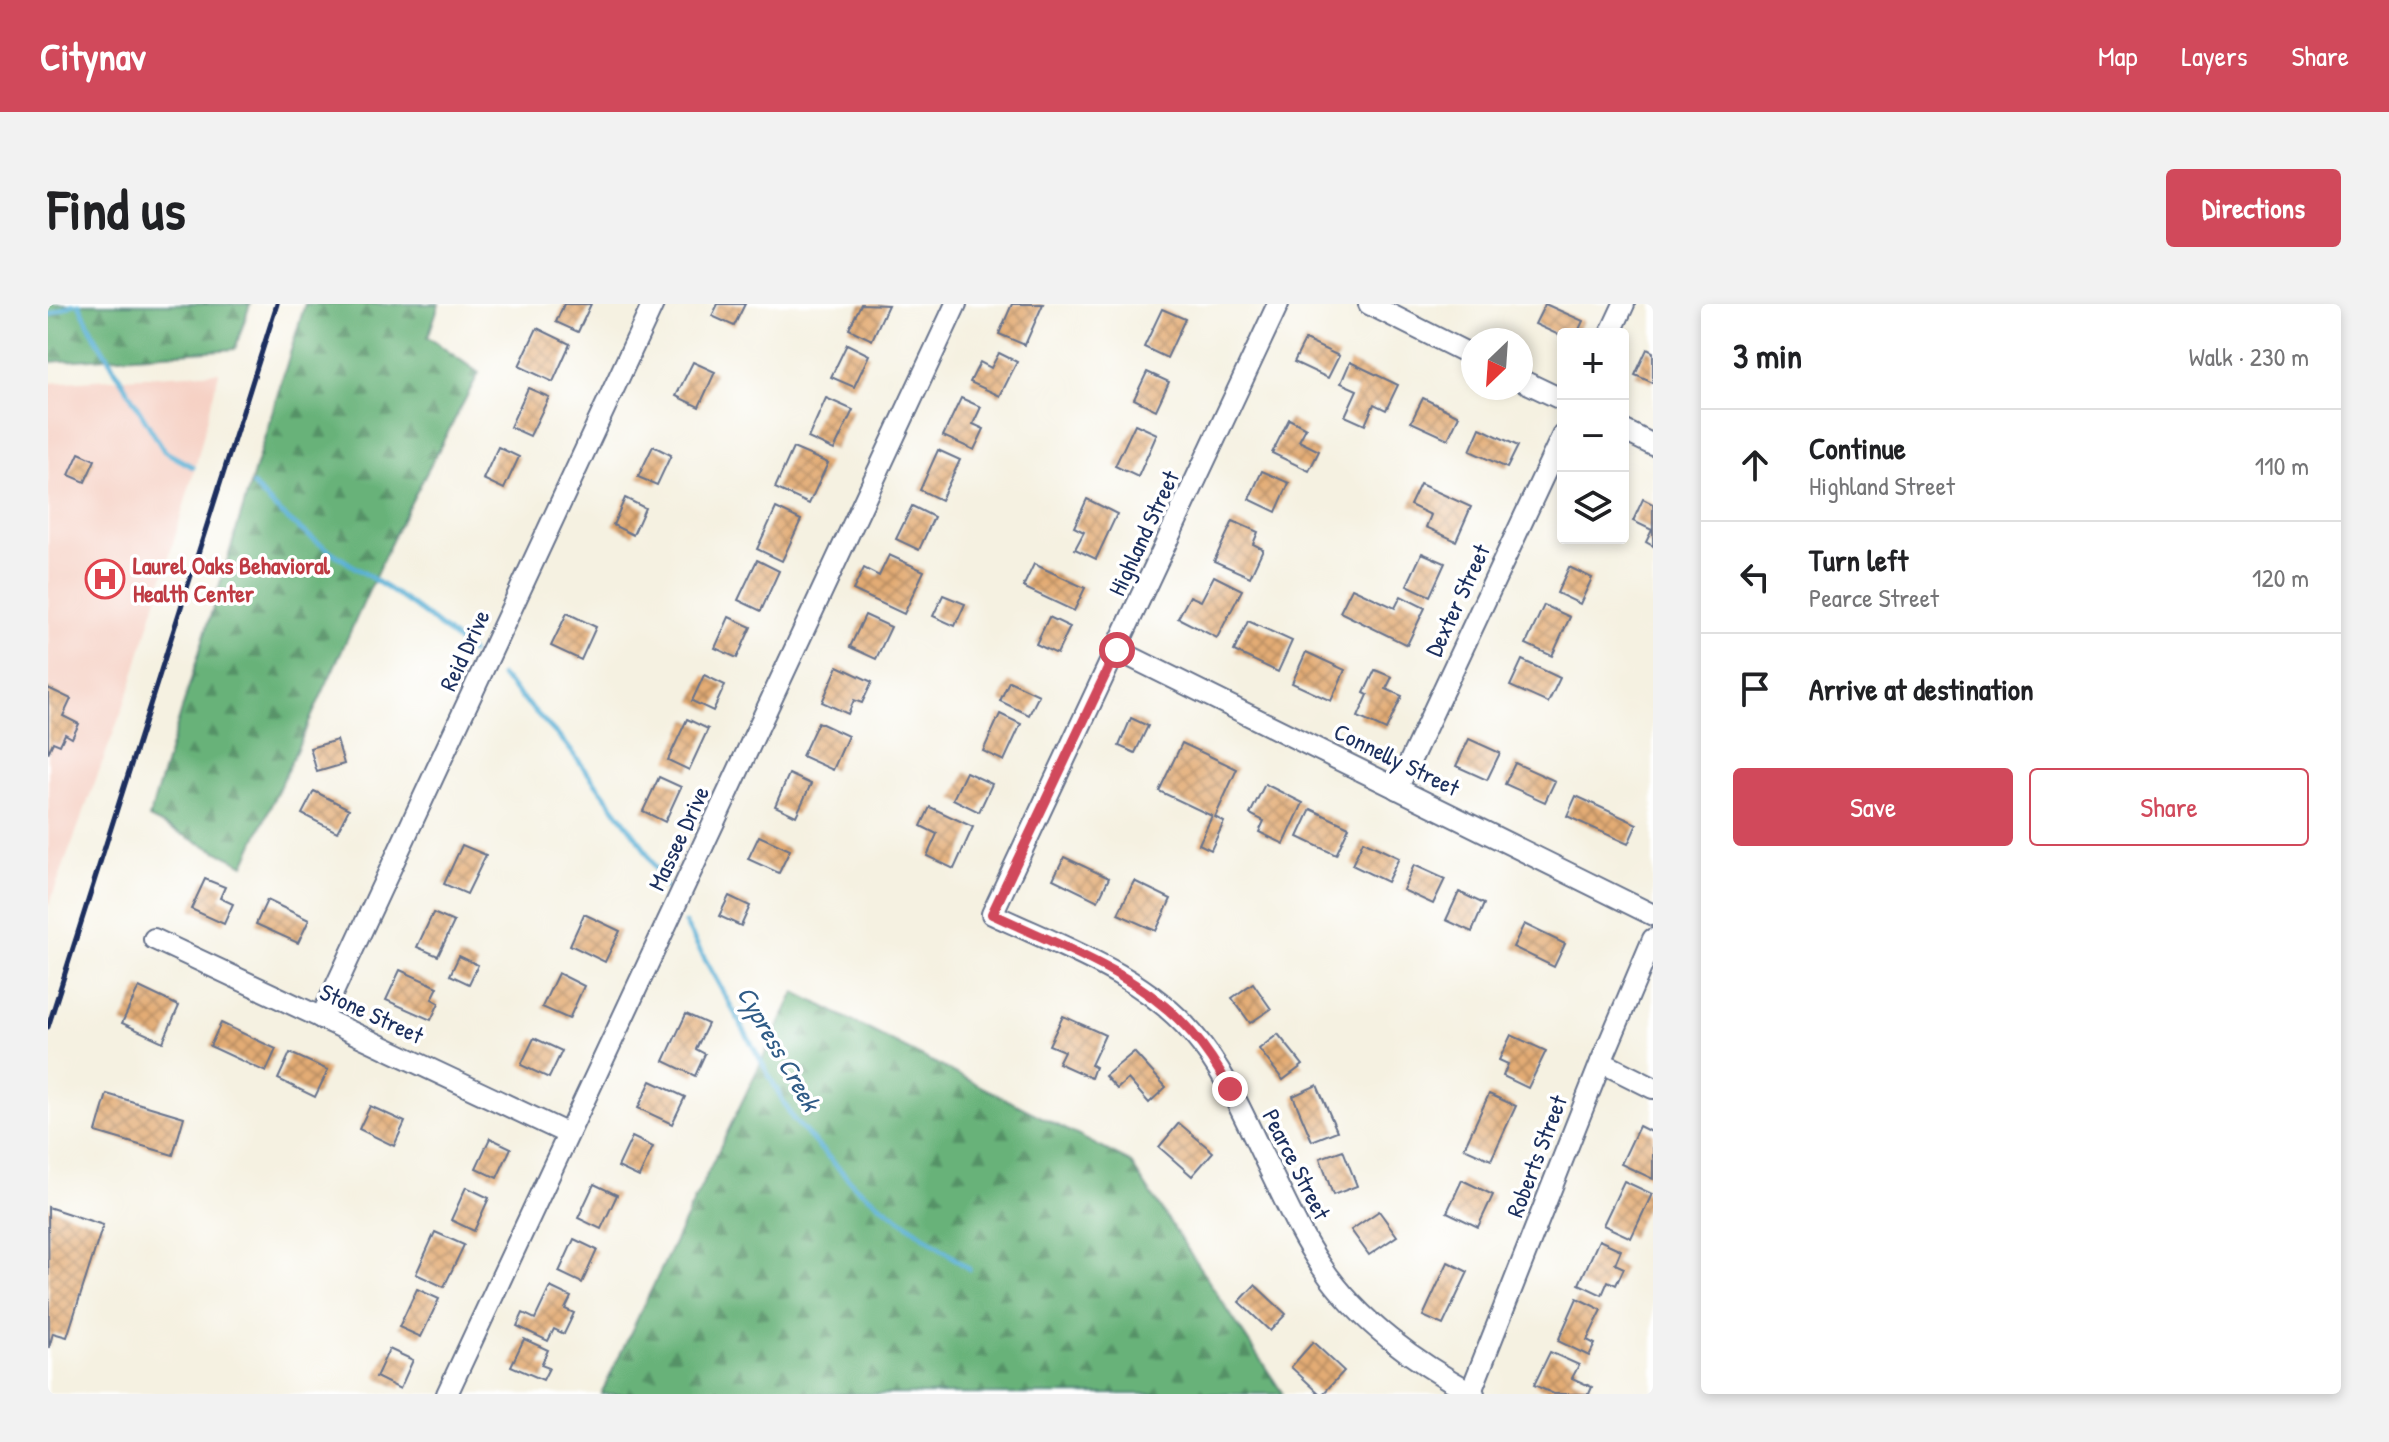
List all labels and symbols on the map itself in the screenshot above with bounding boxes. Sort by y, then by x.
north arrow [1461,328,1533,400]
street label: Highland Street [1100,464,1186,601]
street label: Dexter Street [1417,538,1497,661]
place label: Laurel Oaks Behavioral Health Center [133,549,331,609]
hospital icon: Laurel Oaks Behavioral Health Center [84,558,126,600]
street label: Reid Drive [431,604,497,696]
route start [1099,632,1135,668]
street label: Connelly Street [1329,715,1466,804]
street label: Massee Drive [640,780,716,896]
street label: Stone Street [315,975,430,1051]
water label: Cypress Creek [728,979,830,1119]
route end [1212,1071,1248,1107]
street label: Roberts Street [1498,1090,1574,1222]
street label: Pearce Street [1256,1103,1339,1225]

